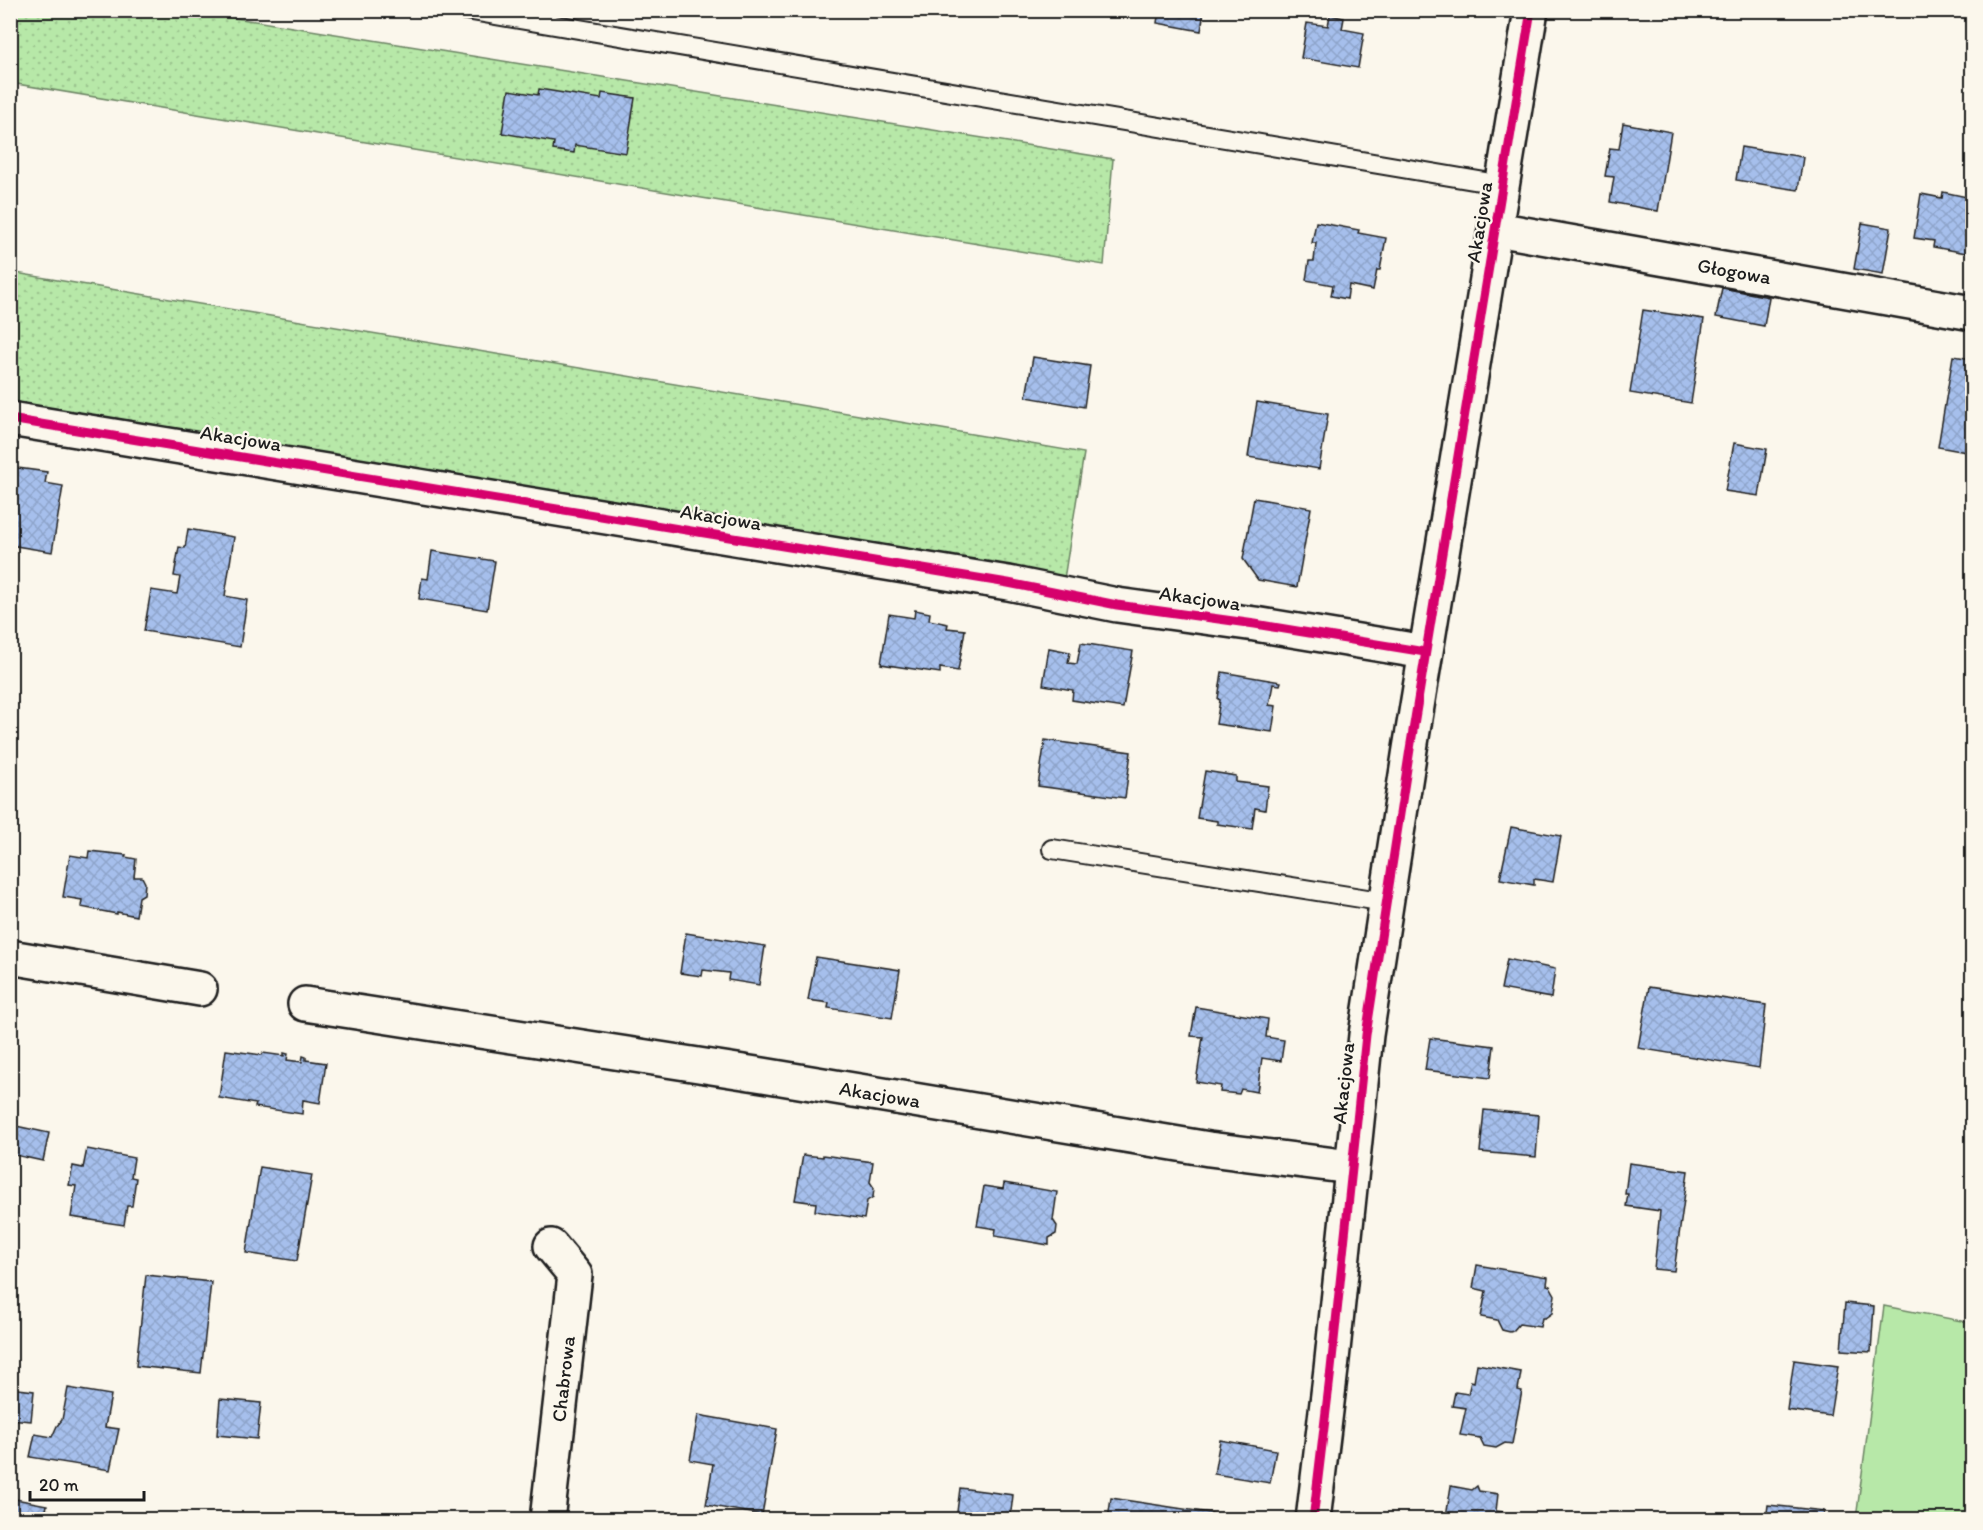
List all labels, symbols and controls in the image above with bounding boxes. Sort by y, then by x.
street label: Akacjowa [1461,179,1497,264]
street label: Głogowa [1696,253,1774,289]
street label: Akacjowa [199,420,284,456]
street label: Akacjowa [679,499,764,535]
street label: Akacjowa [1158,580,1243,616]
street label: Akacjowa [1327,1040,1359,1125]
street label: Akacjowa [838,1076,923,1113]
street label: Chabrowa [546,1334,580,1423]
scale bar [30,1464,144,1502]
text: 20 m [39,1474,79,1496]

